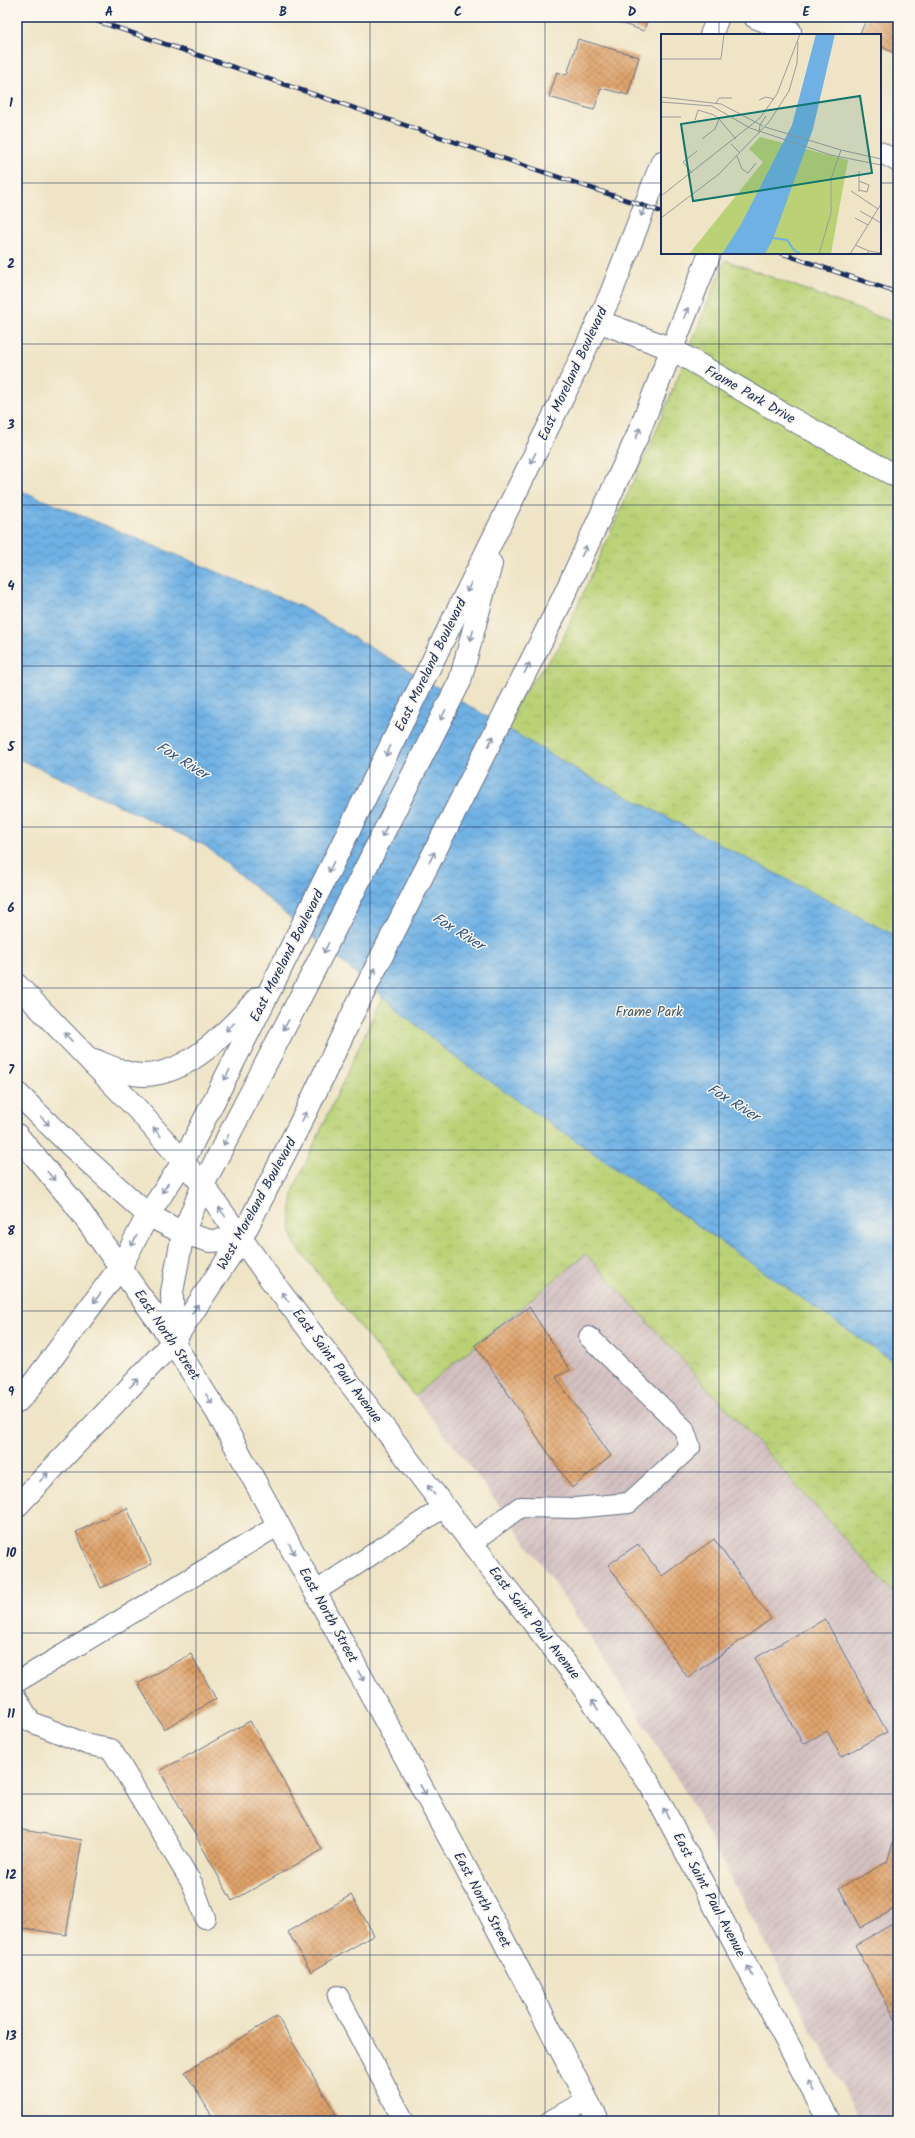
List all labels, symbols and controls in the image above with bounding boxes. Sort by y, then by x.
text: A [105,2,113,23]
text: B [279,2,287,23]
text: C [454,2,462,23]
text: D [628,2,637,23]
text: E [802,2,810,23]
inset map [661,34,881,254]
text: 1 [9,93,13,114]
one-way arrow [638,205,646,217]
text: 2 [7,254,15,275]
street label: East Moreland Boulevard [532,302,614,445]
one-way arrow [683,307,691,319]
street label: Frame Park Drive [700,360,800,430]
text: 3 [6,415,15,436]
one-way arrow [635,428,643,440]
one-way arrow [529,452,536,464]
one-way arrow [581,546,588,558]
text: 4 [7,576,15,597]
one-way arrow [465,581,472,593]
street label: East Moreland Boulevard [389,594,473,735]
one-way arrow [468,628,476,641]
one-way arrow [524,663,532,675]
one-way arrow [438,709,446,721]
one-way arrow [488,735,495,747]
water label: Fox River [151,736,215,788]
text: 5 [7,737,16,758]
one-way arrow [384,745,391,757]
one-way arrow [380,825,387,837]
one-way arrow [429,851,436,863]
one-way arrow [327,861,334,873]
street label: East Moreland Boulevard [244,885,330,1026]
text: 6 [7,898,15,919]
water label: Fox River [427,907,491,959]
one-way arrow [321,941,329,953]
one-way arrow [370,967,378,979]
park label: Frame Park [616,1001,683,1023]
one-way arrow [282,1019,289,1031]
one-way arrow [226,1022,236,1031]
one-way arrow [64,1032,73,1042]
text: 7 [8,1060,15,1081]
one-way arrow [222,1069,230,1081]
water label: Fox River [702,1078,766,1130]
one-way arrow [301,1112,308,1124]
one-way arrow [40,1116,50,1125]
one-way arrow [153,1127,162,1137]
street label: West Moreland Boulevard [211,1133,303,1274]
one-way arrow [222,1134,229,1146]
one-way arrow [47,1170,56,1181]
one-way arrow [161,1182,169,1194]
one-way arrow [218,1207,226,1218]
text: 8 [7,1221,15,1242]
one-way arrow [130,1234,138,1246]
street label: East North Street [128,1285,206,1386]
one-way arrow [93,1292,101,1303]
one-way arrow [281,1292,289,1303]
one-way arrow [191,1304,199,1315]
street label: East Saint Paul Avenue [286,1304,388,1429]
one-way arrow [129,1378,139,1388]
text: 9 [8,1382,15,1403]
one-way arrow [205,1393,213,1404]
one-way arrow [39,1472,49,1482]
one-way arrow [427,1484,436,1495]
text: 10 [6,1543,17,1564]
one-way arrow [289,1543,296,1555]
street label: East Saint Paul Avenue [483,1562,586,1685]
street label: East North Street [293,1563,364,1667]
one-way arrow [357,1670,365,1682]
one-way arrow [591,1699,599,1710]
text: 11 [7,1704,15,1725]
one-way arrow [420,1784,428,1796]
one-way arrow [661,1808,669,1820]
street label: East Saint Paul Avenue [667,1829,752,1962]
street label: East North Street [447,1848,517,1953]
text: 12 [5,1865,17,1886]
one-way arrow [746,1966,754,1978]
text: 13 [5,2026,17,2047]
one-way arrow [807,2081,814,2093]

